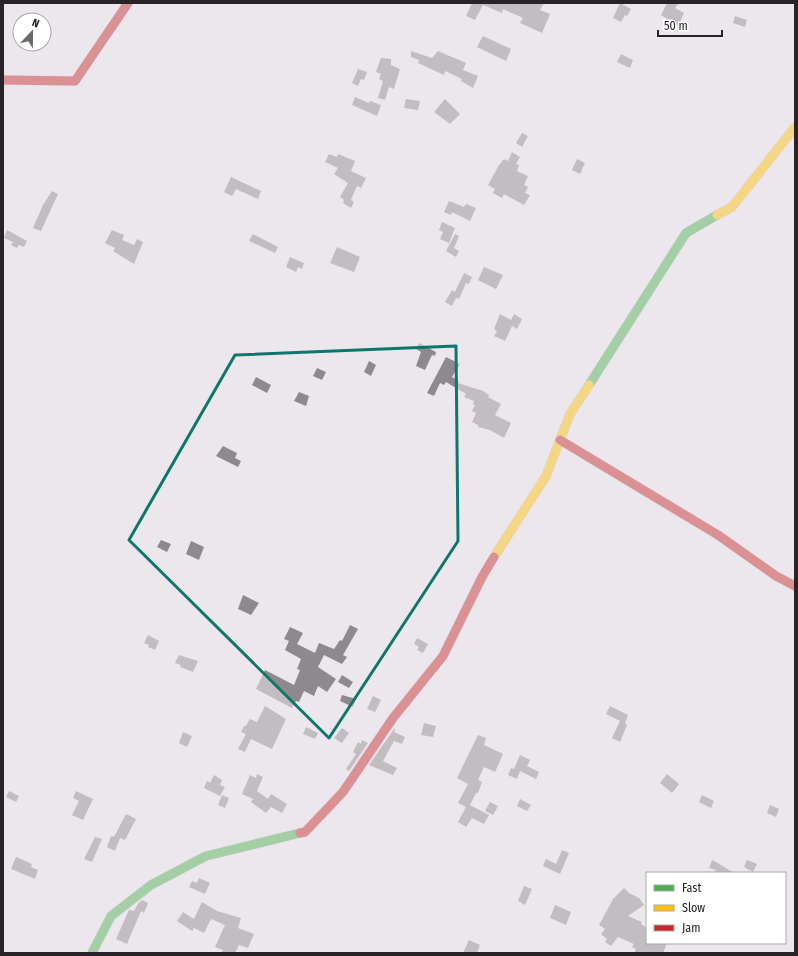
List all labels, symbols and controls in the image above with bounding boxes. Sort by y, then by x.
north arrow [12,12,52,52]
scale bar [658,12,722,38]
text: N [30,16,41,30]
text: 50 m [664,19,688,33]
legend [646,872,786,944]
text: Fast [682,881,701,895]
text: Slow [682,901,705,915]
text: Jam [682,921,700,935]

